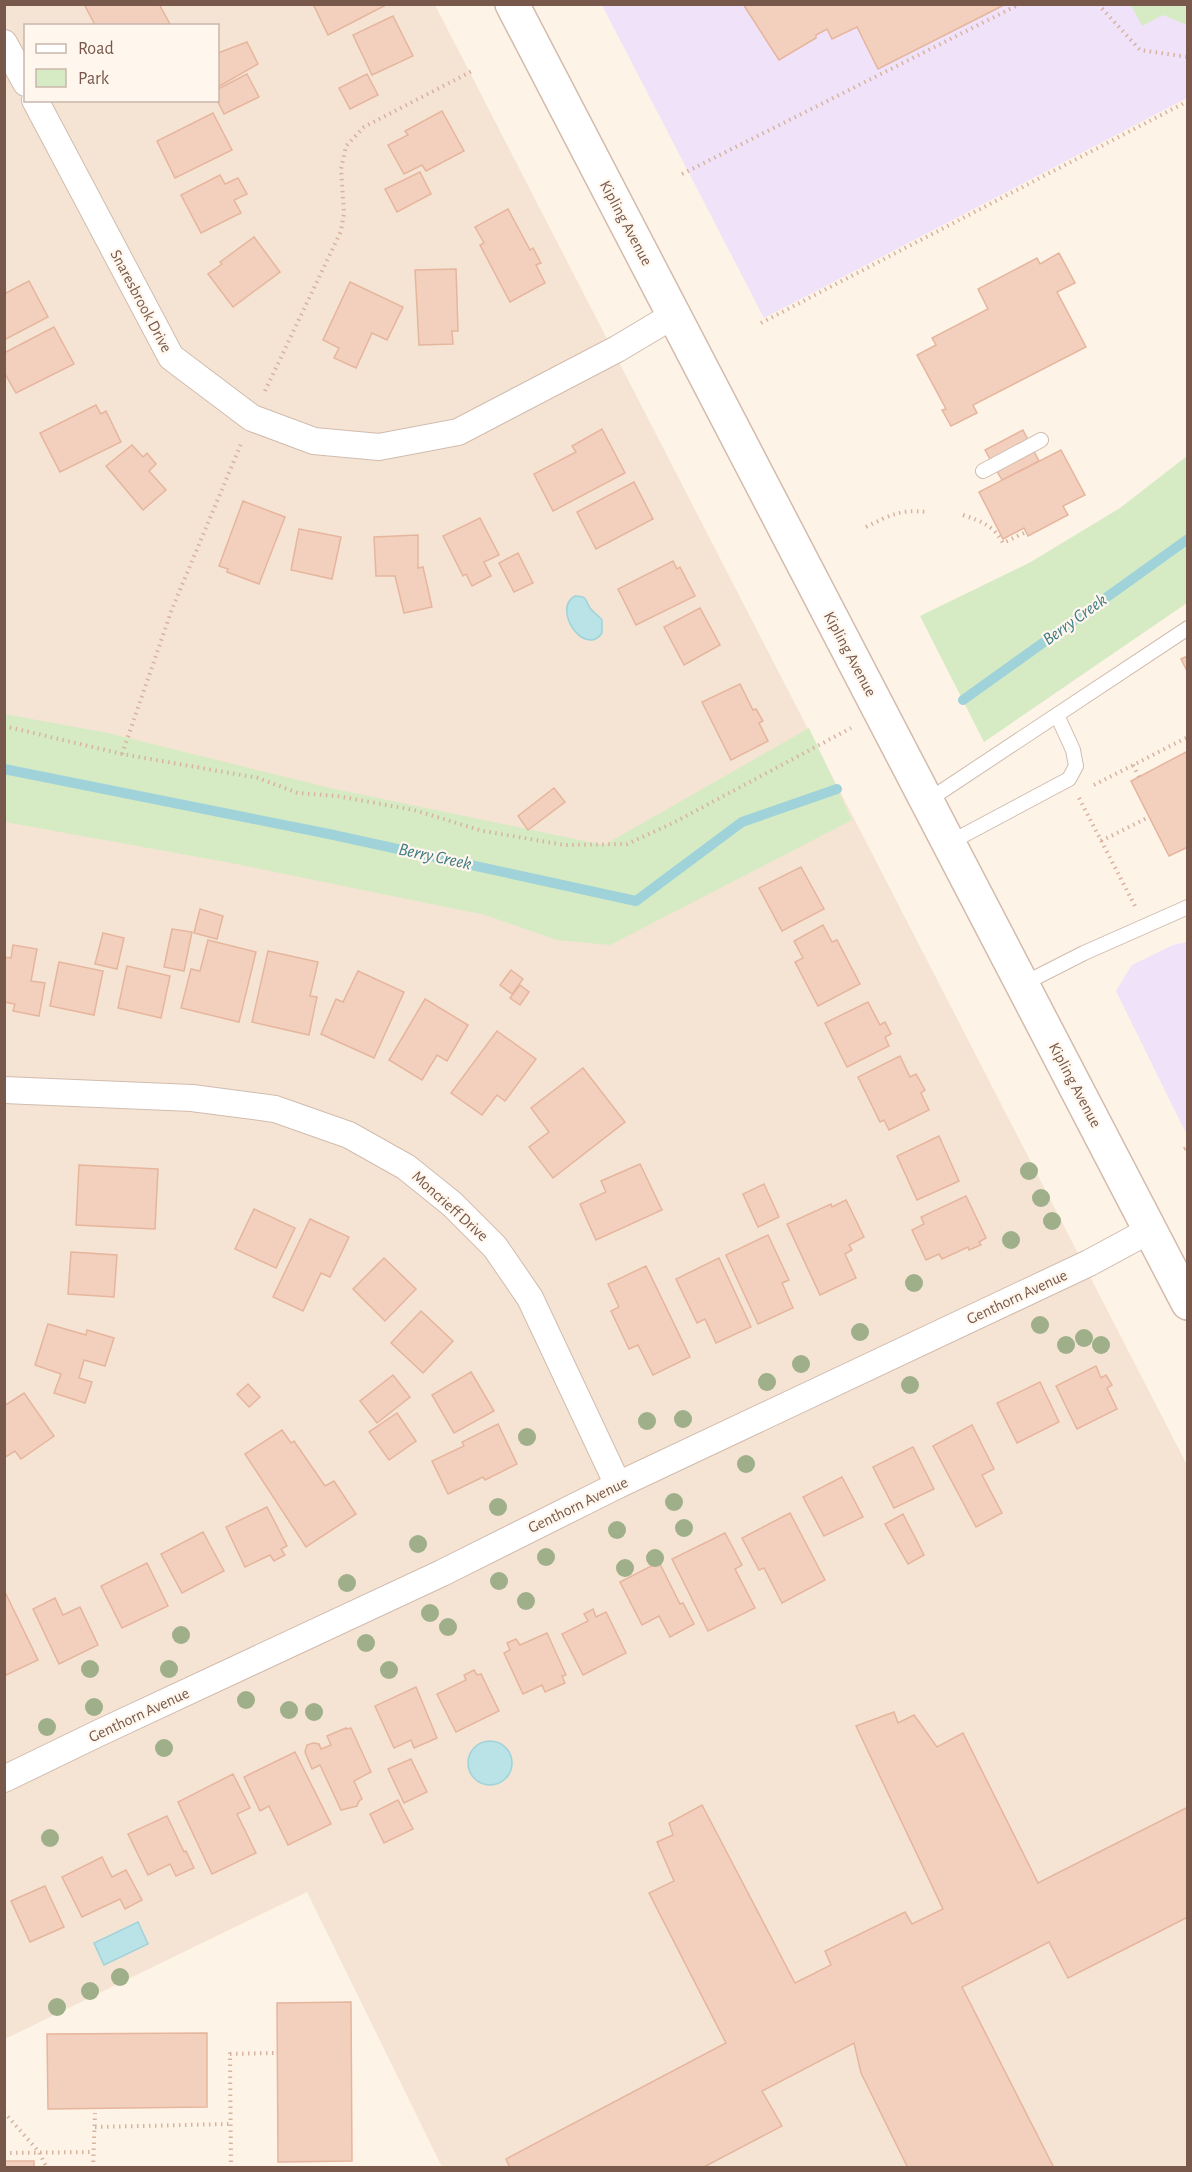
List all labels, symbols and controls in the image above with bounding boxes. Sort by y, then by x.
legend [24,24,219,102]
text: Road [78,40,114,58]
text: Park [78,70,110,88]
street label: Kipling Avenue [597,178,655,268]
street label: Snaresbrook Drive [107,247,175,355]
water label: Berry Creek [1040,591,1110,649]
street label: Kipling Avenue [821,609,879,699]
water label: Berry Creek [397,840,473,874]
street label: Kipling Avenue [1046,1040,1104,1130]
street label: Moncrieff Drive [409,1168,491,1244]
street label: Genthorn Avenue [964,1267,1070,1327]
street label: Genthorn Avenue [526,1474,630,1536]
street label: Genthorn Avenue [86,1685,192,1745]

